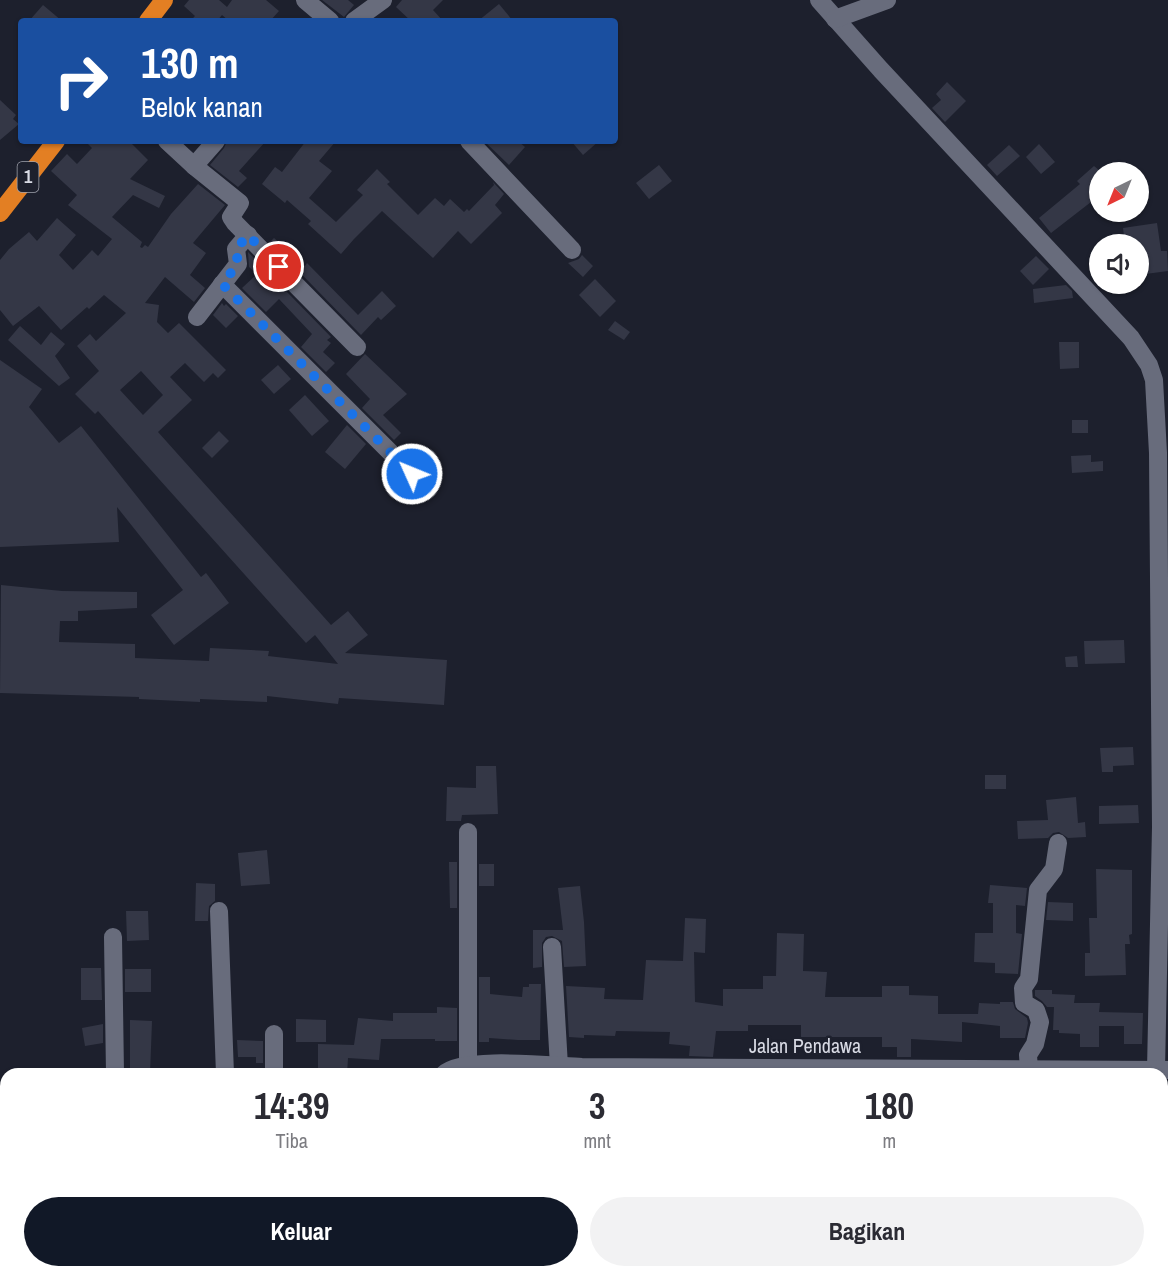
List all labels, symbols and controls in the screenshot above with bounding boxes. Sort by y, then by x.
text: 130 m [141,35,239,91]
icon: right [42,42,120,120]
text: Belok kanan [141,89,263,125]
road number: 1 [18,162,38,192]
north arrow [1089,162,1149,222]
map controls [1089,162,1149,294]
button: sound [1089,234,1149,294]
pin [253,241,304,292]
icon: arrive [262,250,295,283]
position arrow [380,442,444,506]
street label: Jalan Pendawa [749,1032,861,1059]
text: 14:39 [254,1082,329,1130]
text: 3 [589,1082,605,1130]
text: 180 [865,1082,914,1130]
text: Tiba [275,1127,308,1154]
text: mnt [583,1127,611,1154]
text: m [883,1127,896,1154]
button: Keluar [24,1197,578,1266]
button: Bagikan [590,1197,1144,1266]

